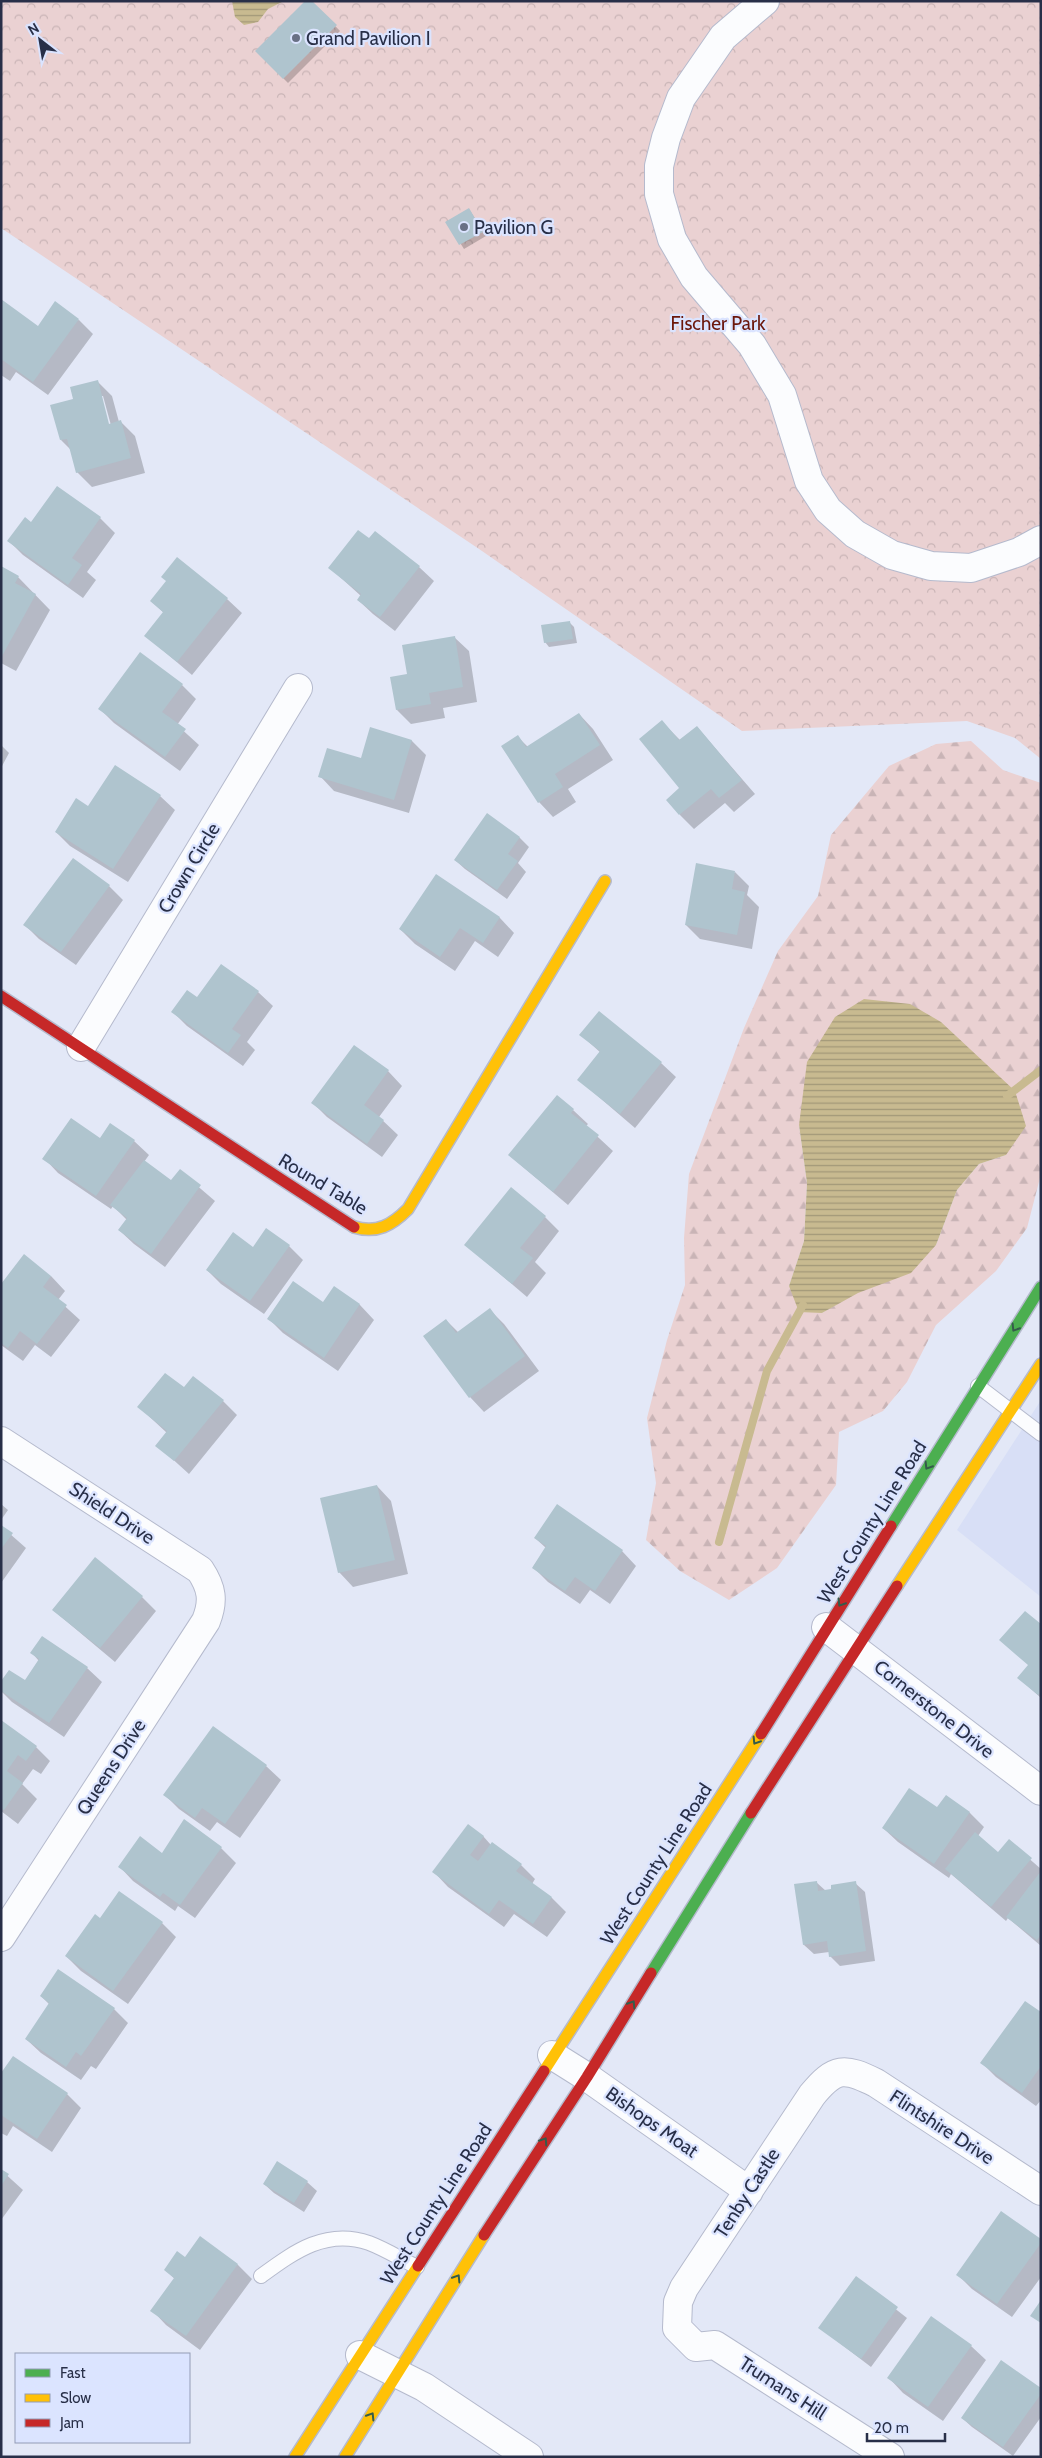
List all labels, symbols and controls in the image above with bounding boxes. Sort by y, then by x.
north arrow [15,15,65,65]
text: N [24,19,42,39]
place label: Grand Pavilion I [306,27,431,50]
marker: Grand Pavilion I [290,32,302,44]
place label: Pavilion G [474,216,553,239]
marker: Pavilion G [458,221,470,233]
park label: Fischer Park [671,312,766,335]
street label: Crown Circle [153,818,225,917]
street label: Round Table [274,1148,372,1220]
one-way arrow [1011,1323,1021,1332]
street label: West County Line Road [813,1436,931,1608]
one-way arrow [925,1460,934,1469]
street label: Shield Drive [65,1477,159,1549]
one-way arrow [838,1598,848,1607]
street label: Cornerstone Drive [869,1655,999,1763]
street label: Queens Drive [72,1715,151,1819]
one-way arrow [752,1736,762,1745]
street label: West County Line Road [595,1779,717,1949]
one-way arrow [625,2000,635,2009]
street label: Bishops Moat [601,2082,703,2163]
street label: Flintshire Drive [885,2085,999,2169]
street label: West County Line Road [375,2119,497,2289]
one-way arrow [538,2137,548,2146]
street label: Tenby Castle [709,2144,785,2242]
one-way arrow [450,2274,460,2283]
street label: Trumans Hill [735,2351,831,2425]
legend [15,2353,190,2443]
text: Fast [60,2364,85,2382]
text: Slow [60,2389,91,2407]
scale bar [867,2410,944,2442]
one-way arrow [364,2412,374,2421]
text: Jam [59,2414,84,2432]
text: 20 m [874,2419,909,2437]

